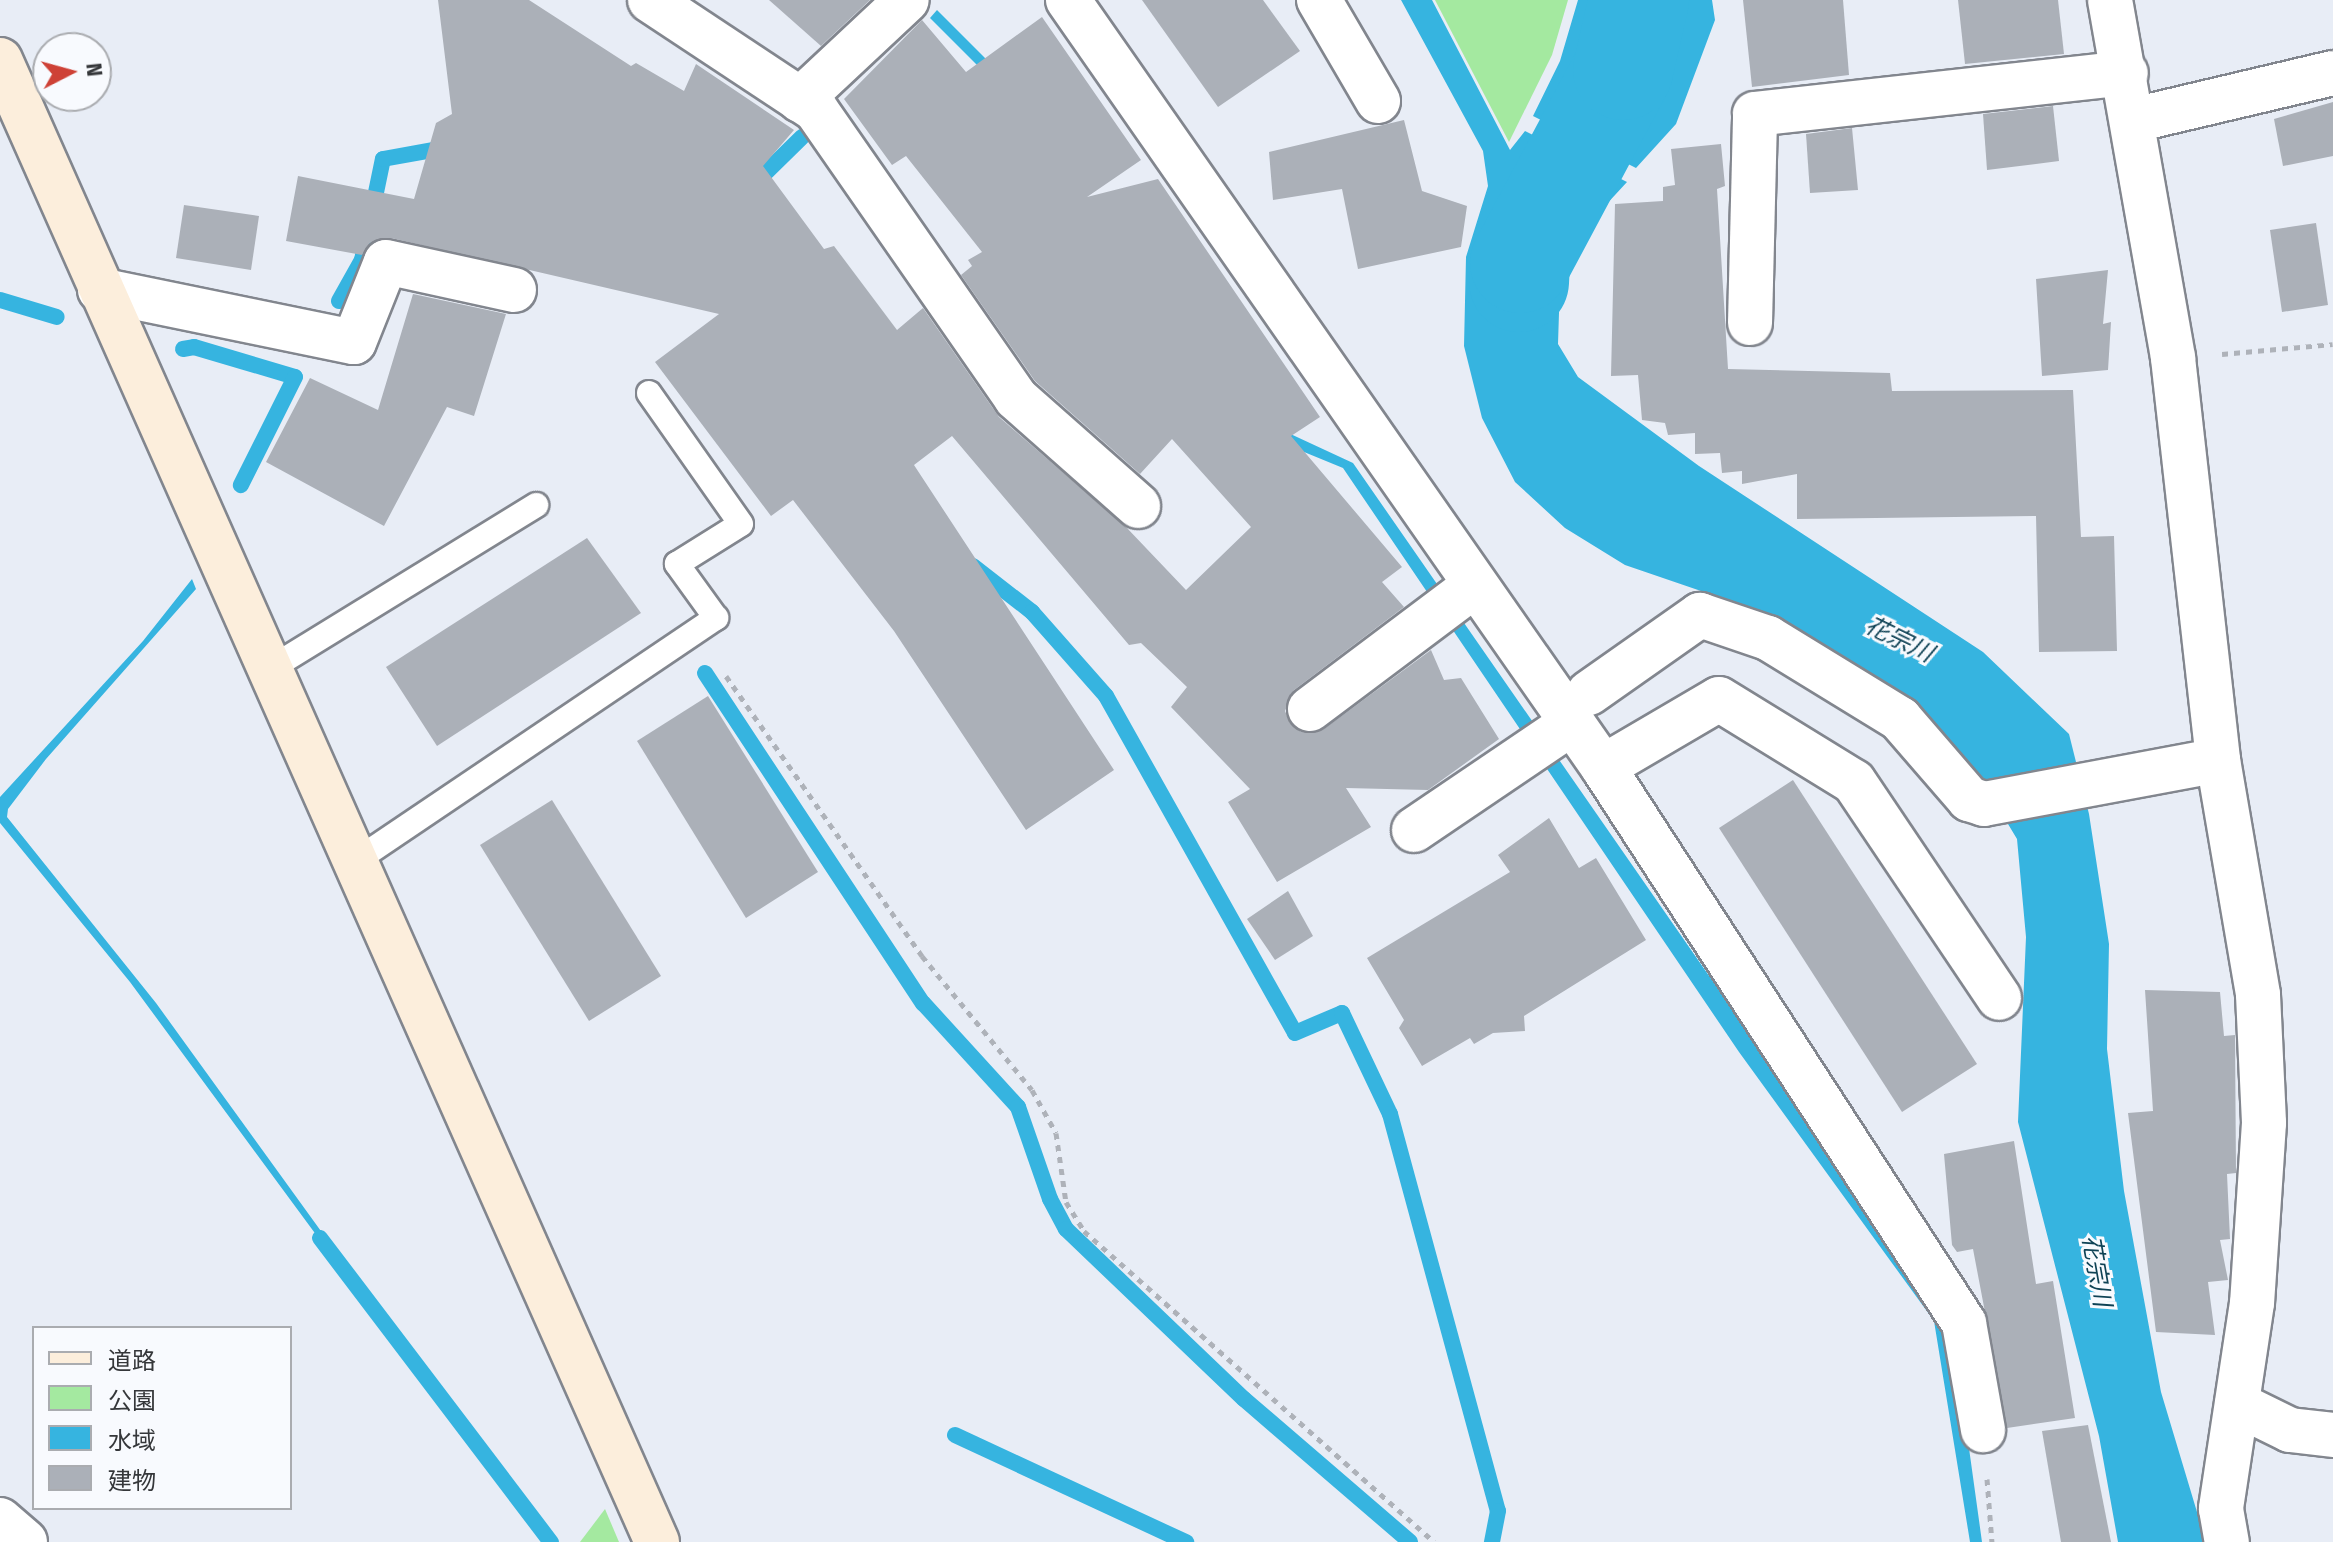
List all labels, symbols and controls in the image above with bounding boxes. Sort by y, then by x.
north arrow [32,32,112,112]
text: N [80,62,108,78]
water label: 花宗川 [1860,611,1938,669]
water label: 花宗川 [2076,1233,2116,1309]
legend [32,1326,292,1510]
text: 道路 [108,1347,156,1375]
text: 公園 [108,1387,156,1415]
text: 水域 [108,1427,156,1455]
text: 建物 [108,1467,156,1495]

